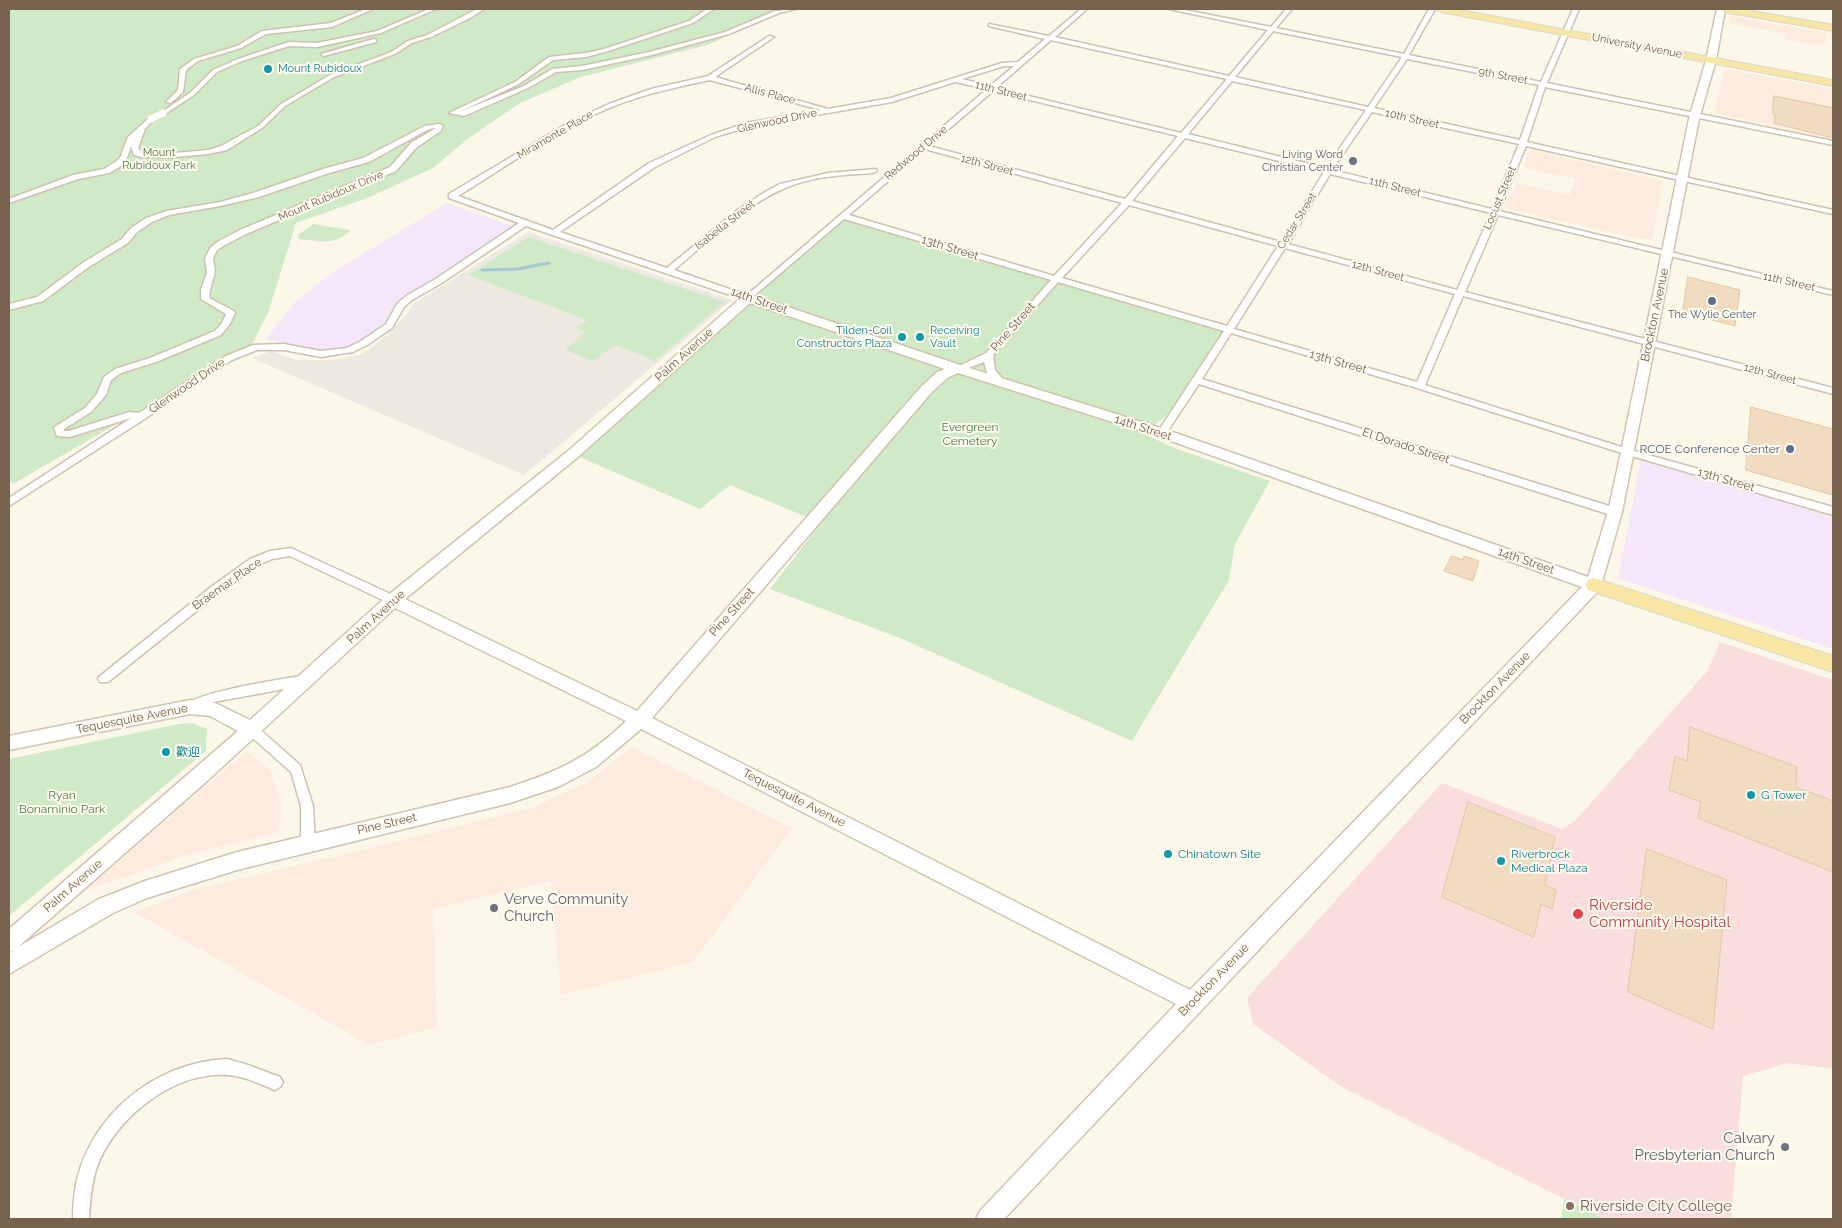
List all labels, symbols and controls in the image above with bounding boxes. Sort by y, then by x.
street label: University Avenue [1591,31,1683,61]
place label: Mount Rubidoux [278,62,362,76]
marker: Mount Rubidoux [262,63,274,75]
street label: 9th Street [1477,65,1529,87]
street label: 11th Street [974,78,1028,104]
street label: Allis Place [743,81,797,107]
street label: Glenwood Drive [736,106,818,136]
street label: 10th Street [1384,106,1440,132]
street label: Miramonte Place [514,108,596,162]
street label: Redwood Drive [882,123,950,183]
park label: Mount Rubidoux Park [122,146,196,172]
place label: Living Word Christian Center [1262,148,1343,174]
street label: 12th Street [959,152,1015,178]
marker: Living Word Christian Center [1347,155,1359,167]
street label: Locust Street [1481,164,1519,232]
street label: Mount Rubidoux Drive [276,168,386,224]
street label: 11th Street [1368,174,1422,200]
street label: Cedar Street [1274,190,1320,252]
street label: Isabella Street [692,197,758,253]
street label: 13th Street [920,233,980,263]
street label: 12th Street [1350,258,1406,284]
street label: Brockton Avenue [1638,267,1672,363]
street label: 11th Street [1762,270,1816,294]
street label: 14th Street [729,285,789,317]
marker: The Wylie Center [1706,295,1718,307]
street label: Pine Street [988,299,1038,355]
place label: The Wylie Center [1668,308,1756,322]
place label: Tilden-Coil Constructors Plaza [797,324,892,350]
place label: Receiving Vault [930,324,980,350]
street label: Palm Avenue [652,325,716,385]
marker: Tilden-Coil Constructors Plaza [896,331,908,343]
marker: Receiving Vault [914,331,926,343]
street label: 13th Street [1308,347,1368,377]
street label: Glenwood Drive [146,355,228,417]
street label: 12th Street [1742,361,1798,387]
street label: 14th Street [1113,412,1173,444]
park label: Evergreen Cemetery [942,420,998,448]
street label: El Dorado Street [1360,425,1452,467]
place label: RCOE Conference Center [1639,442,1780,456]
marker: RCOE Conference Center [1784,443,1796,455]
street label: 13th Street [1696,465,1756,495]
street label: 14th Street [1496,545,1556,577]
street label: Braemar Place [190,555,264,613]
street label: Pine Street [706,585,758,639]
street label: Palm Avenue [344,587,408,647]
street label: Brockton Avenue [1457,649,1533,727]
street label: Tequesquite Avenue [75,701,189,737]
place label: 歡迎 [176,745,200,759]
marker: 歡迎 [160,746,172,758]
street label: Tequesquite Avenue [740,766,848,830]
park label: Ryan Bonaminio Park [19,788,105,816]
place label: G Tower [1761,788,1806,802]
marker: G Tower [1745,789,1757,801]
street label: Pine Street [356,810,418,838]
place label: Chinatown Site [1178,847,1261,861]
place label: Riverbrock Medical Plaza [1511,847,1588,875]
marker: Chinatown Site [1162,848,1174,860]
marker: Riverbrock Medical Plaza [1495,855,1507,867]
street label: Palm Avenue [41,856,105,916]
place label: Verve Community Church [504,890,628,925]
place label: Riverside Community Hospital [1589,896,1731,931]
marker: Verve Community Church [488,902,500,914]
marker: Riverside Community Hospital [1571,907,1585,921]
street label: Brockton Avenue [1176,941,1252,1019]
place label: Calvary Presbyterian Church [1635,1129,1775,1164]
marker: Calvary Presbyterian Church [1779,1141,1791,1153]
place label: Riverside City College [1580,1197,1732,1215]
marker: Riverside City College [1564,1200,1576,1212]

